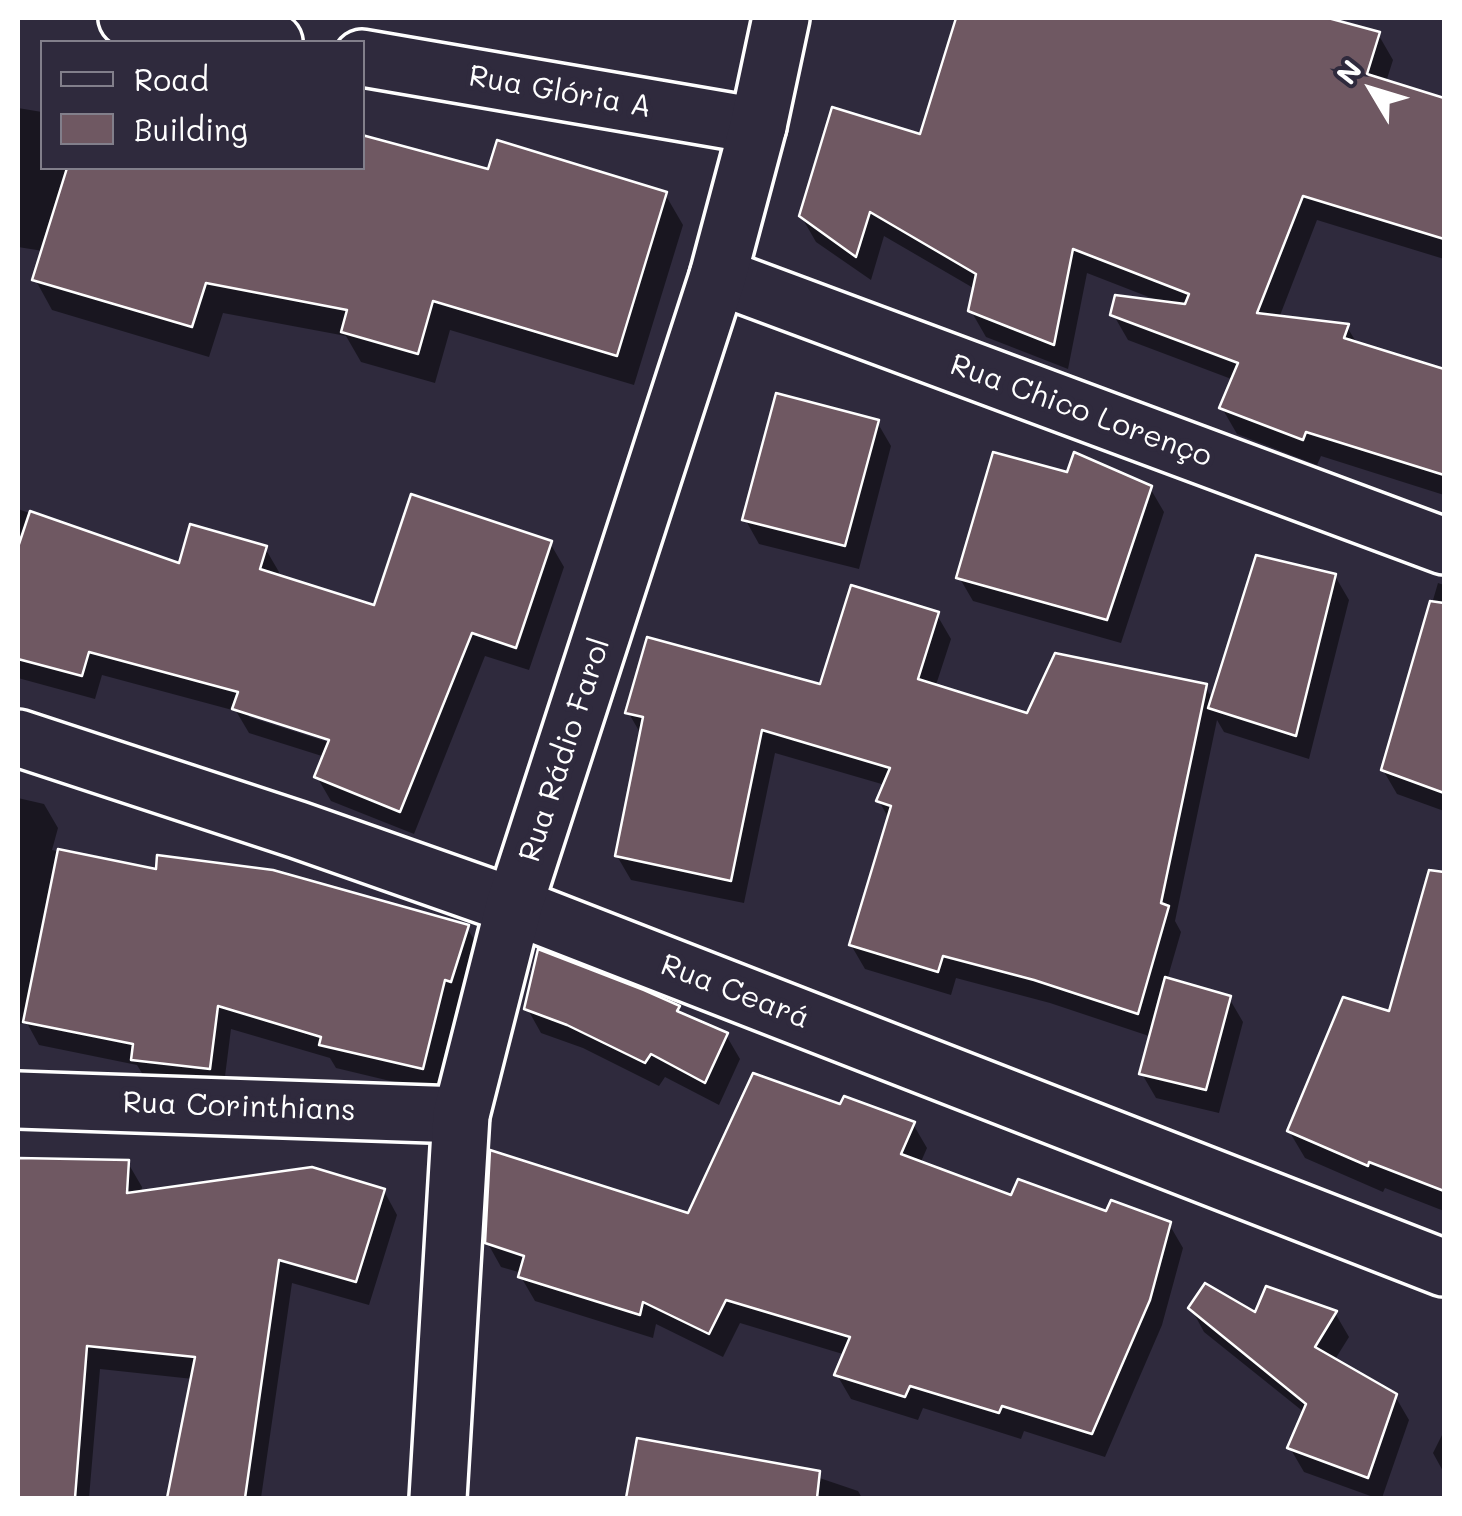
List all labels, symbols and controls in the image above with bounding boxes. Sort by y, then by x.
legend [40,40,365,170]
north arrow [1322,40,1422,140]
text: N [1328,52,1369,91]
street label: Rua Glória A [466,58,654,126]
text: Road [134,59,209,99]
text: Building [134,109,248,149]
street label: Rua Chico Lorenço [945,347,1217,475]
street label: Rua Rádio Farol [512,634,618,866]
street label: Rua Ceará [656,947,814,1037]
street label: Rua Corinthians [122,1085,356,1129]

